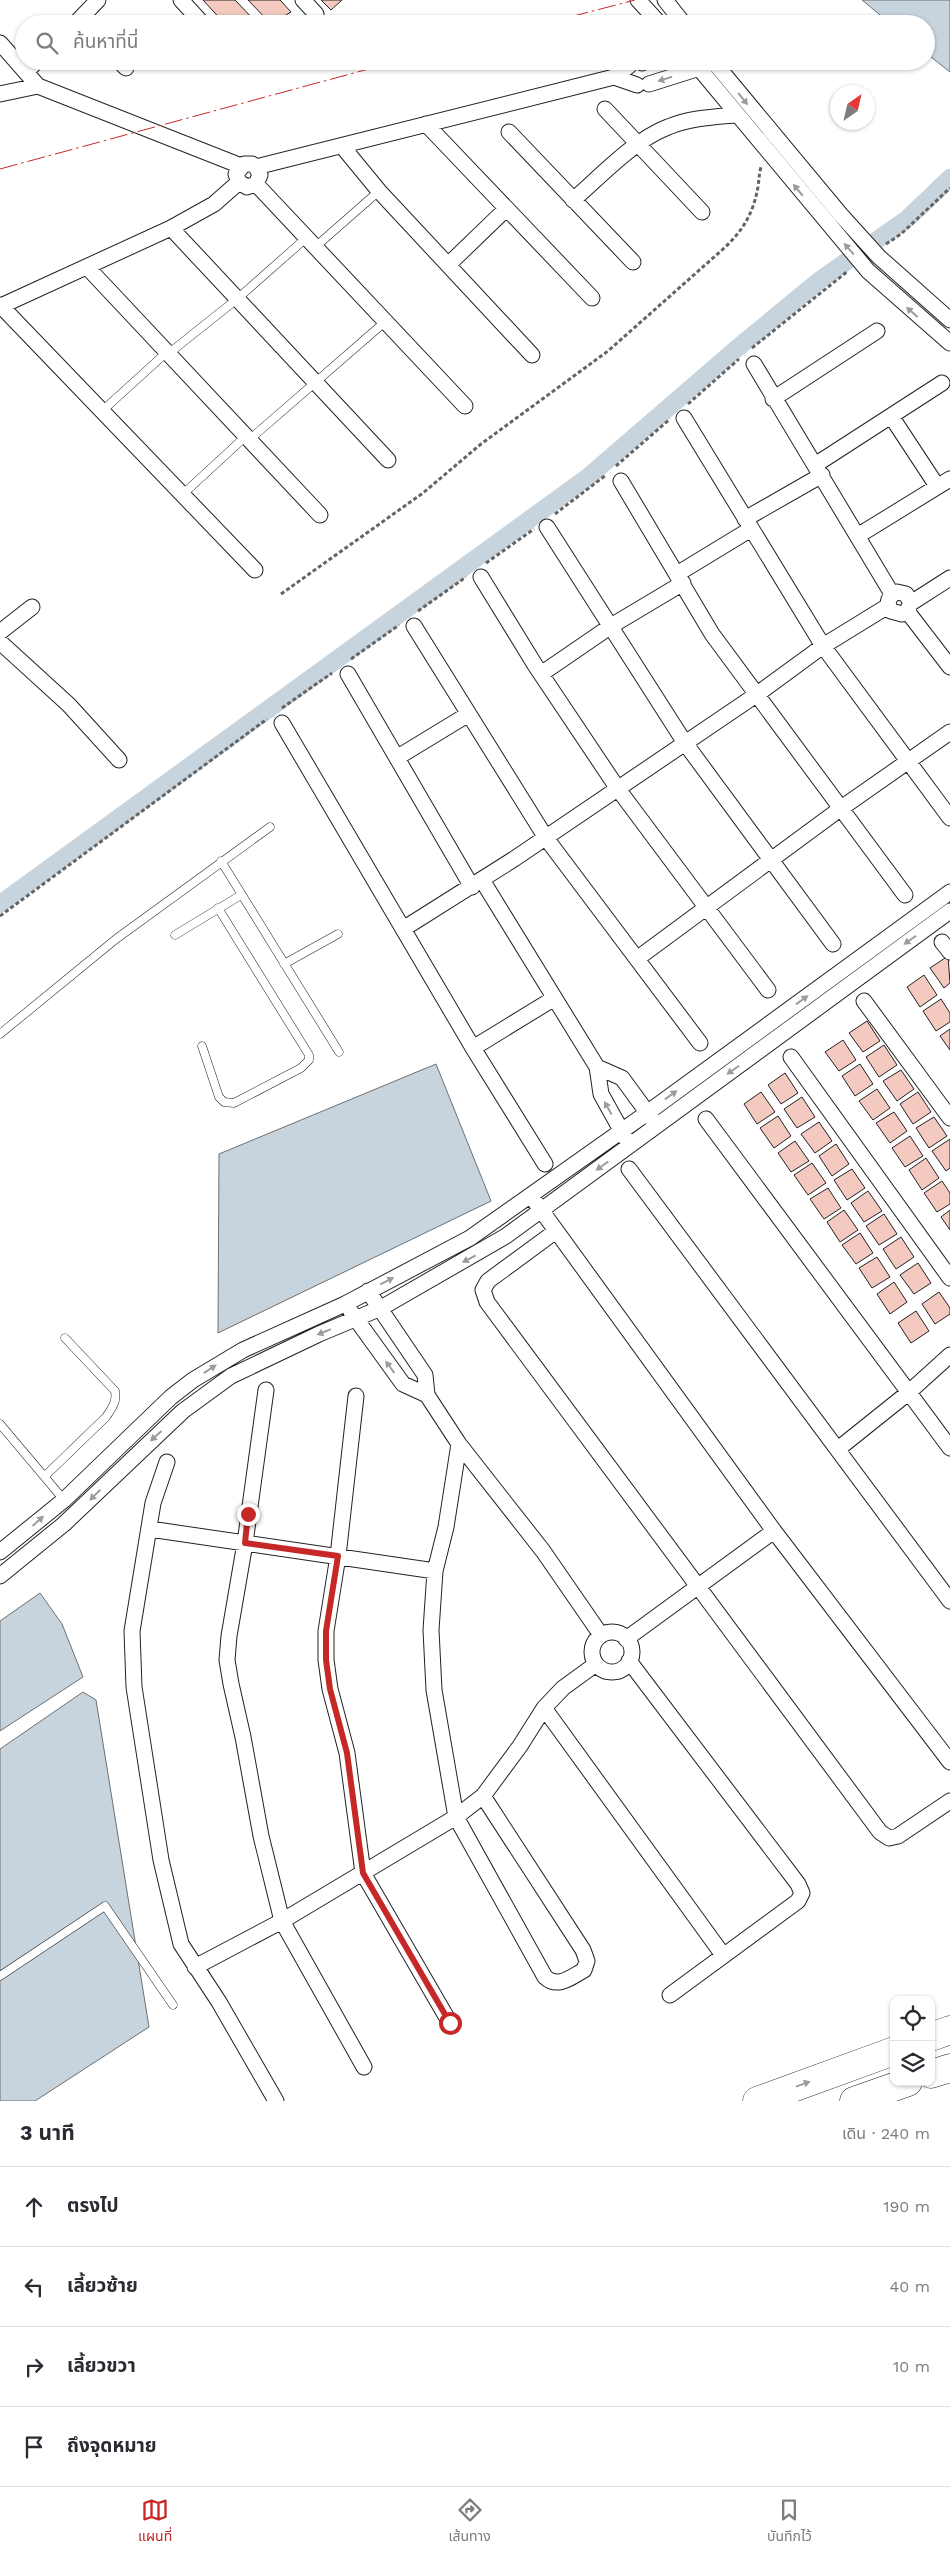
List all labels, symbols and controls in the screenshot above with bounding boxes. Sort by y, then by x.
search box [15,15,935,70]
icon: search [33,29,61,57]
text: ค้นหาที่นี่ [73,30,138,53]
one-way arrow [657,75,672,83]
north arrow [830,85,875,130]
one-way arrow [738,92,749,105]
one-way arrow [793,184,804,197]
one-way arrow [843,243,854,256]
one-way arrow [906,307,919,318]
one-way arrow [903,935,917,945]
one-way arrow [795,994,808,1005]
one-way arrow [726,1065,740,1075]
one-way arrow [664,1090,677,1101]
one-way arrow [604,1102,613,1115]
one-way arrow [596,1161,609,1172]
one-way arrow [461,1255,476,1263]
one-way arrow [380,1277,395,1285]
one-way arrow [317,1329,331,1337]
one-way arrow [385,1360,395,1373]
one-way arrow [204,1364,217,1373]
one-way arrow [150,1430,162,1442]
one-way arrow [89,1489,101,1501]
route end [237,1503,260,1526]
one-way arrow [32,1516,45,1527]
map controls [890,1996,935,2086]
button: locate [890,1996,935,2041]
route start [439,2012,462,2035]
button: layers [890,2041,935,2086]
one-way arrow [796,2080,811,2088]
text: 3 นาที [20,2120,75,2145]
text: เดิน · 240 m [842,2124,930,2143]
icon: ahead [20,2193,48,2221]
text: ตรงไป [67,2194,119,2217]
text: 190 m [883,2197,930,2216]
icon: left [20,2273,48,2301]
text: เลี้ยวซ้าย [67,2274,138,2297]
text: 40 m [890,2277,930,2296]
icon: right [20,2353,48,2381]
text: เลี้ยวขวา [67,2354,136,2377]
text: 10 m [893,2357,930,2376]
icon: arrive [20,2433,48,2461]
text: ถึงจุดหมาย [67,2434,157,2457]
tab: แผนที่ [138,2496,172,2547]
tab: เส้นทาง [448,2496,491,2547]
tab: บันทึกไว้ [767,2496,812,2547]

